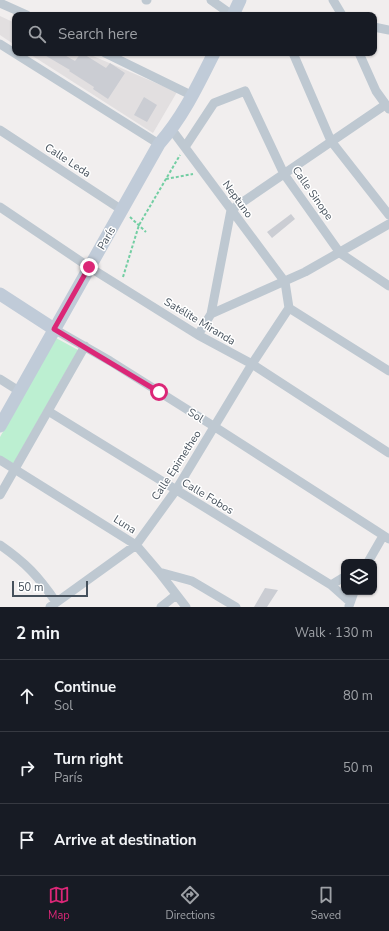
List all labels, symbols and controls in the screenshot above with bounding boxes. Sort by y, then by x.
search box [12,12,377,56]
icon: search [26,23,48,45]
text: Search here [58,24,138,44]
street label: Calle Leda [42,140,94,181]
street label: Calle Sinope [289,164,337,223]
street label: Neptuno [219,178,256,221]
street label: París [94,224,119,253]
route end [80,258,98,276]
street label: Satélite Miranda [161,294,238,349]
route start [150,383,168,401]
street label: Sol [185,405,207,426]
street label: Calle Epimetheo [148,427,205,503]
street label: Calle Fobos [179,475,236,518]
street label: Luna [111,512,139,537]
map controls [341,559,377,595]
button: layers [341,559,377,595]
scale bar [12,579,88,598]
text: 50 m [18,580,43,595]
text: 2 min [16,622,60,645]
text: Walk · 130 m [295,624,373,642]
text: Continue [54,677,116,697]
icon: ahead [16,685,38,707]
text: 80 m [343,687,373,705]
text: Sol [54,697,73,715]
text: Turn right [54,749,123,769]
icon: right [16,757,38,779]
text: 50 m [343,759,373,777]
text: París [54,769,83,787]
icon: arrive [16,829,38,851]
text: Arrive at destination [54,830,197,850]
tab: Map [48,884,70,923]
tab: Directions [166,884,215,923]
tab: Saved [311,884,341,923]

